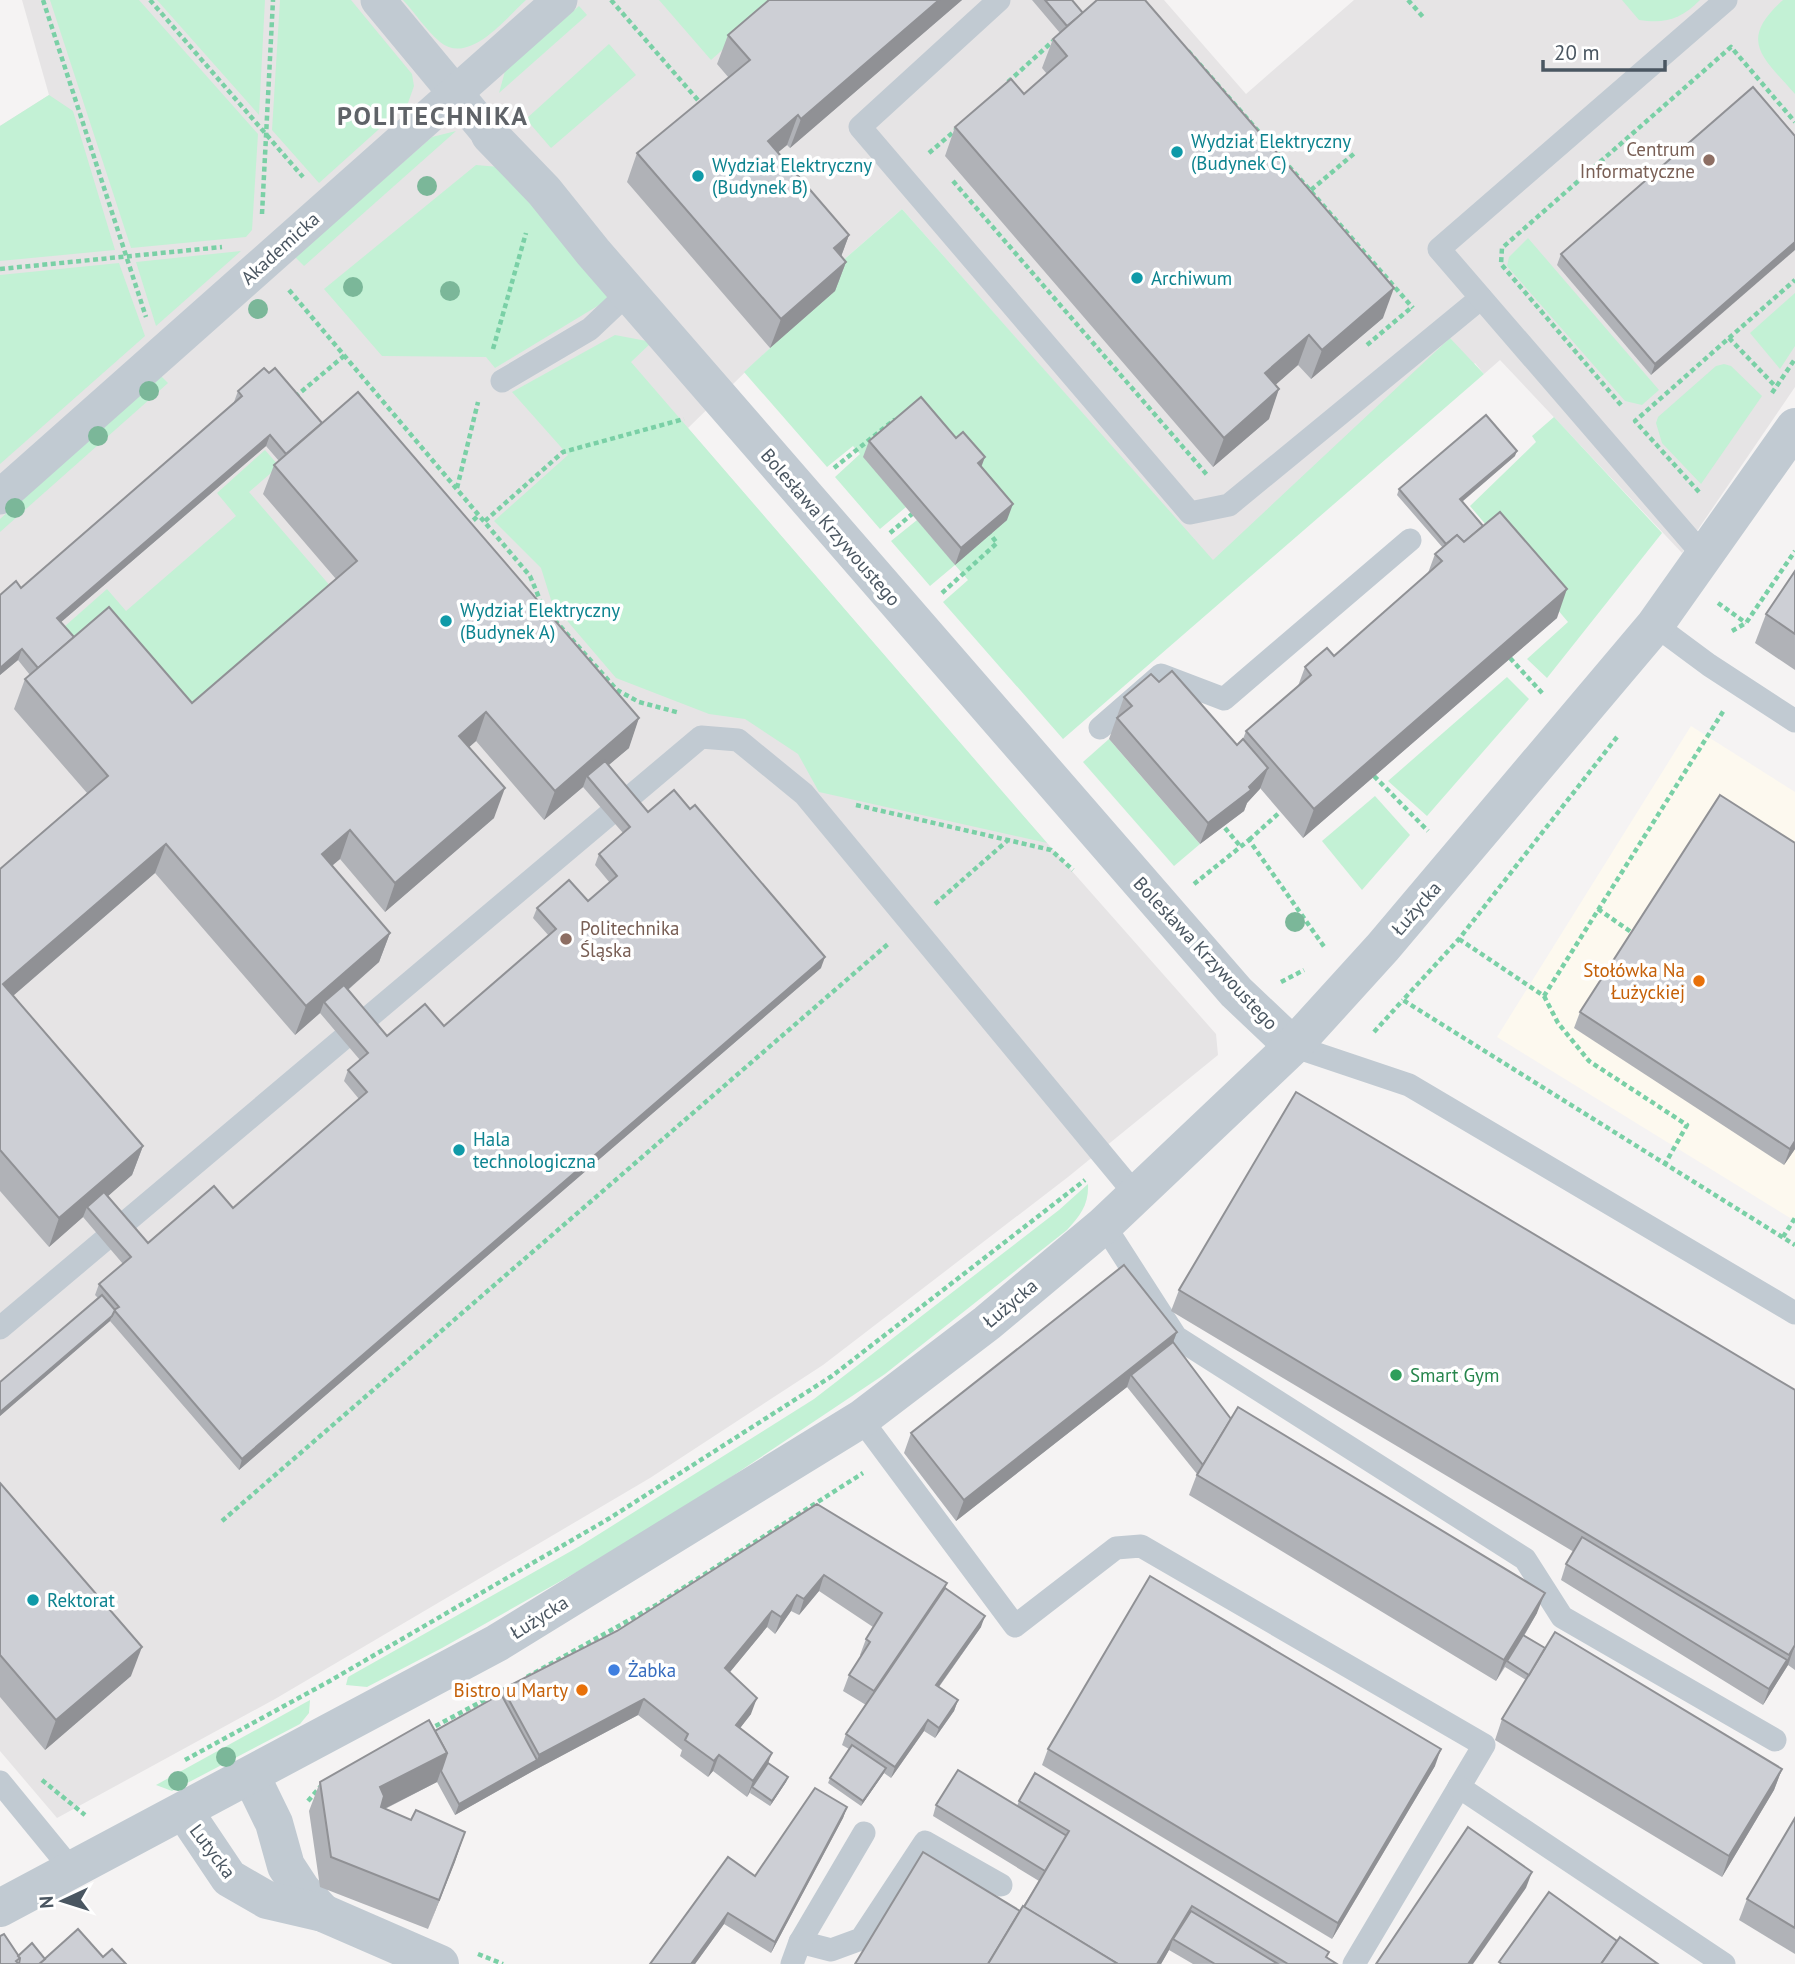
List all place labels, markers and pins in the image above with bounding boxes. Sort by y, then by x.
place label: Wydział Elektryczny (Budynek C) [1191,129,1351,175]
place label: Centrum Informatyczne [1580,137,1695,183]
marker: Wydział Elektryczny (Budynek C) [1169,144,1185,160]
marker: Centrum Informatyczne [1701,152,1717,168]
place label: Wydział Elektryczny (Budynek B) [712,153,872,199]
marker: Wydział Elektryczny (Budynek B) [690,168,706,184]
place label: Archiwum [1151,266,1232,290]
marker: Archiwum [1129,270,1145,286]
place label: Wydział Elektryczny (Budynek A) [460,598,620,644]
marker: Wydział Elektryczny (Budynek A) [438,613,454,629]
place label: Politechnika Śląska [580,916,679,962]
marker: Politechnika Śląska [558,931,574,947]
place label: Stołówka Na Łużyckiej [1583,958,1685,1004]
marker: Stołówka Na Łużyckiej [1691,973,1707,989]
place label: Hala technologiczna [473,1127,596,1173]
marker: Hala technologiczna [451,1142,467,1158]
place label: Smart Gym [1410,1363,1499,1387]
marker: Smart Gym [1388,1367,1404,1383]
place label: Rektorat [47,1588,115,1612]
marker: Rektorat [25,1592,41,1608]
place label: Żabka [628,1658,676,1682]
marker: Żabka [606,1662,622,1678]
place label: Bistro u Marty [454,1678,568,1702]
marker: Bistro u Marty [574,1682,590,1698]

